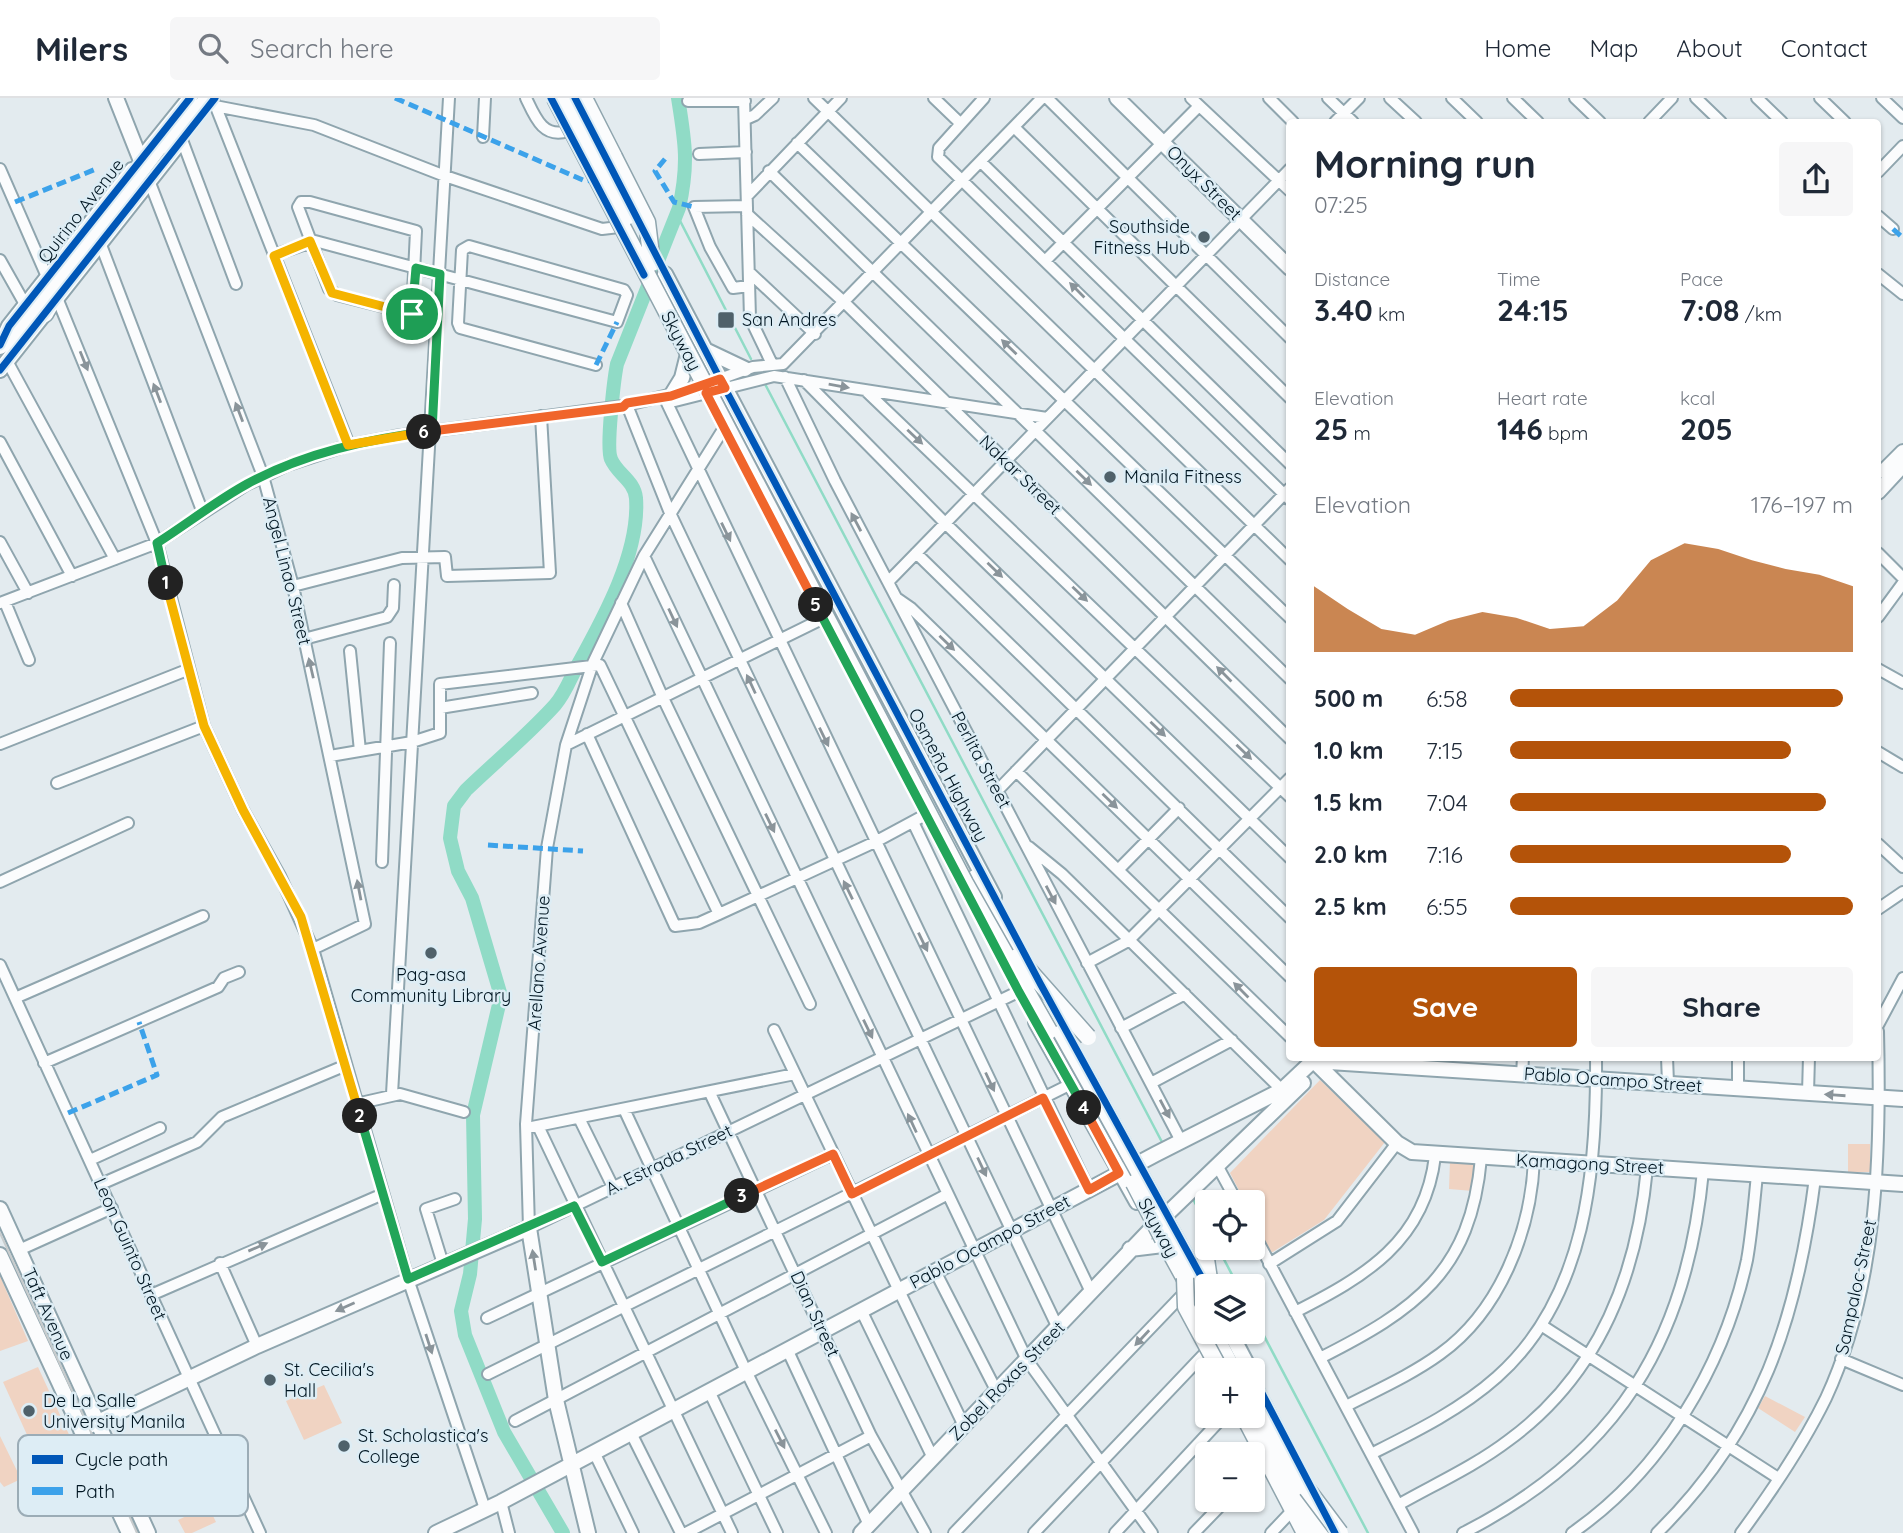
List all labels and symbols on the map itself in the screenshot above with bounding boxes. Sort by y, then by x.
street label: Onyx Street [1162,140,1247,225]
street label: Quirino Avenue [33,154,129,268]
place label: Southside Fitness Hub [1093,215,1190,259]
marker: Southside Fitness Hub [1196,229,1212,245]
one-way arrow [1069,283,1086,299]
pin [382,284,442,344]
street label: Skyway [656,307,707,375]
place label: San Andres [742,308,836,331]
marker: San Andres [716,310,736,330]
one-way arrow [1001,339,1018,355]
one-way arrow [78,350,89,371]
one-way arrow [828,381,850,392]
one-way arrow [152,383,163,404]
one-way arrow [233,402,244,423]
pin: 6 [406,414,442,450]
one-way arrow [906,429,924,445]
street label: Nakar Street [974,430,1066,520]
place label: Manila Fitness [1124,465,1242,488]
marker: Manila Fitness [1102,469,1118,485]
one-way arrow [1075,470,1092,486]
street label: Angel Linao Street [258,494,317,647]
one-way arrow [850,512,862,531]
one-way arrow [720,522,732,542]
one-way arrow [986,562,1004,578]
pin: 1 [148,566,184,601]
one-way arrow [1072,585,1089,602]
pin: 5 [798,588,834,622]
one-way arrow [667,608,679,628]
one-way arrow [938,634,955,650]
one-way arrow [305,657,316,679]
one-way arrow [1216,666,1232,683]
one-way arrow [745,674,757,694]
street label: Osmeña Highway [904,704,993,846]
street label: Perlita Street [946,707,1017,812]
one-way arrow [1149,720,1166,736]
one-way arrow [819,727,830,747]
one-way arrow [1235,744,1252,761]
one-way arrow [1101,793,1119,809]
one-way arrow [765,813,776,834]
one-way arrow [354,879,365,901]
one-way arrow [843,880,854,900]
one-way arrow [1045,885,1057,904]
street label: Arellano Avenue [522,895,555,1031]
one-way arrow [918,932,929,952]
marker: Pag-asa Community Library [423,945,439,961]
place label: Pag-asa Community Library [351,963,511,1007]
one-way arrow [1233,982,1250,998]
one-way arrow [863,1019,874,1039]
street label: Pablo Ocampo Street [1523,1062,1703,1097]
one-way arrow [984,1072,996,1092]
one-way arrow [1824,1089,1846,1100]
pin: 4 [1066,1090,1102,1126]
pin: 2 [342,1098,378,1134]
one-way arrow [1159,1099,1171,1119]
one-way arrow [906,1113,918,1133]
street label: A. Estrada Street [602,1119,736,1200]
street label: Kamagong Street [1516,1148,1664,1179]
one-way arrow [976,1157,988,1177]
street label: Leon Guinto Street [89,1174,172,1324]
pin: 3 [724,1178,760,1214]
street label: Pablo Ocampo Street [905,1189,1074,1294]
street label: Skyway [1133,1194,1184,1262]
street label: Sampaloc Street [1830,1217,1881,1357]
one-way arrow [248,1241,269,1252]
one-way arrow [528,1249,539,1271]
street label: Taft Avenue [18,1264,79,1364]
street label: Dian Street [786,1267,845,1360]
one-way arrow [335,1302,356,1313]
street label: Zobel Roxas Street [944,1316,1070,1445]
one-way arrow [1134,1329,1150,1346]
one-way arrow [424,1334,434,1355]
place label: St. Cecilia's Hall [284,1358,374,1402]
marker: St. Cecilia's Hall [262,1372,278,1388]
place label: De La Salle University Manila [43,1389,185,1433]
marker: De La Salle University Manila [21,1403,37,1419]
place label: St. Scholastica's College [358,1424,489,1468]
one-way arrow [774,1429,785,1449]
legend [18,1435,248,1516]
marker: St. Scholastica's College [336,1438,352,1454]
text: Cycle path [75,1447,168,1471]
text: Path [75,1479,115,1503]

